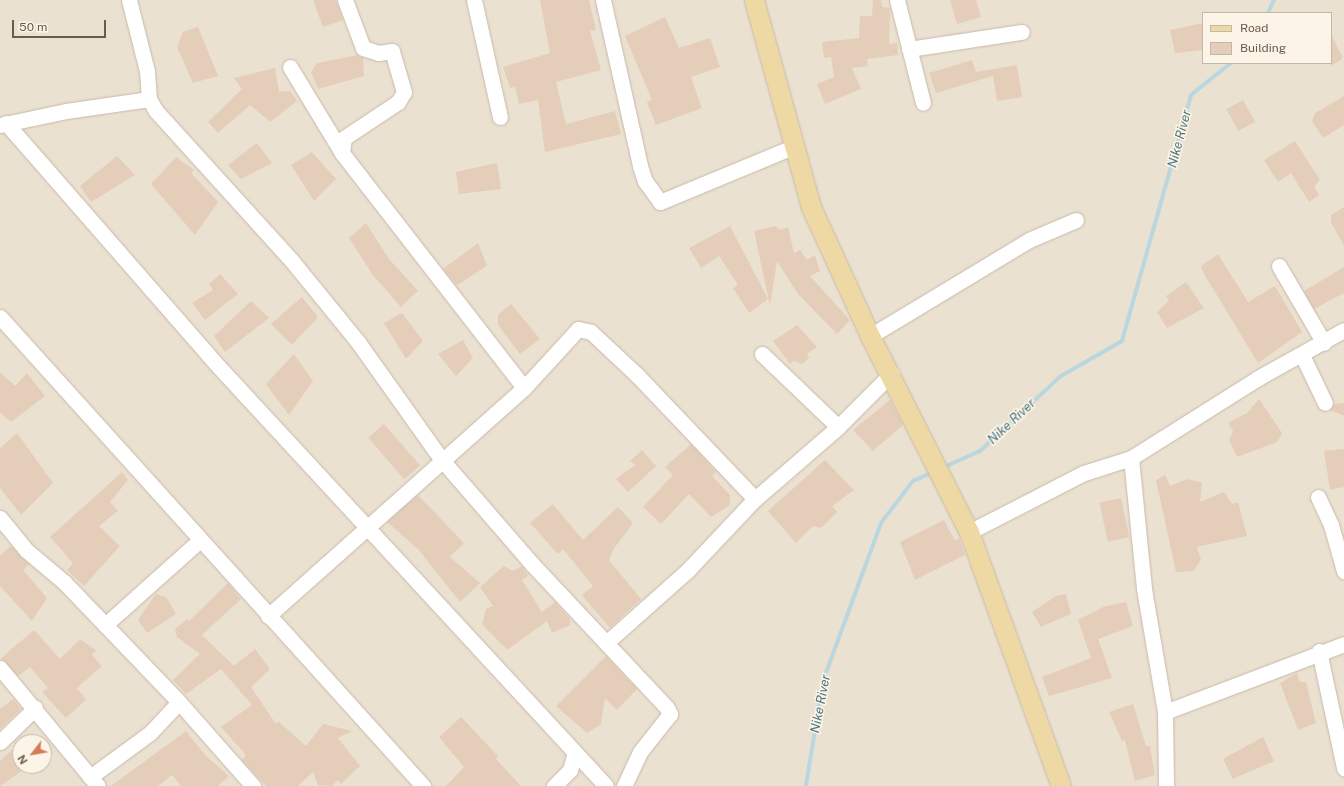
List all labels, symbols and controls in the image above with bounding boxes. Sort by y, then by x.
scale bar [14,12,108,38]
legend [1202,12,1332,64]
text: 50 m [19,20,47,34]
text: Road [1240,21,1268,35]
text: Building [1240,41,1286,55]
water label: Nike River [1165,108,1195,170]
water label: Nike River [985,396,1039,448]
water label: Nike River [808,673,834,735]
north arrow [12,734,52,774]
text: N [15,753,30,766]

